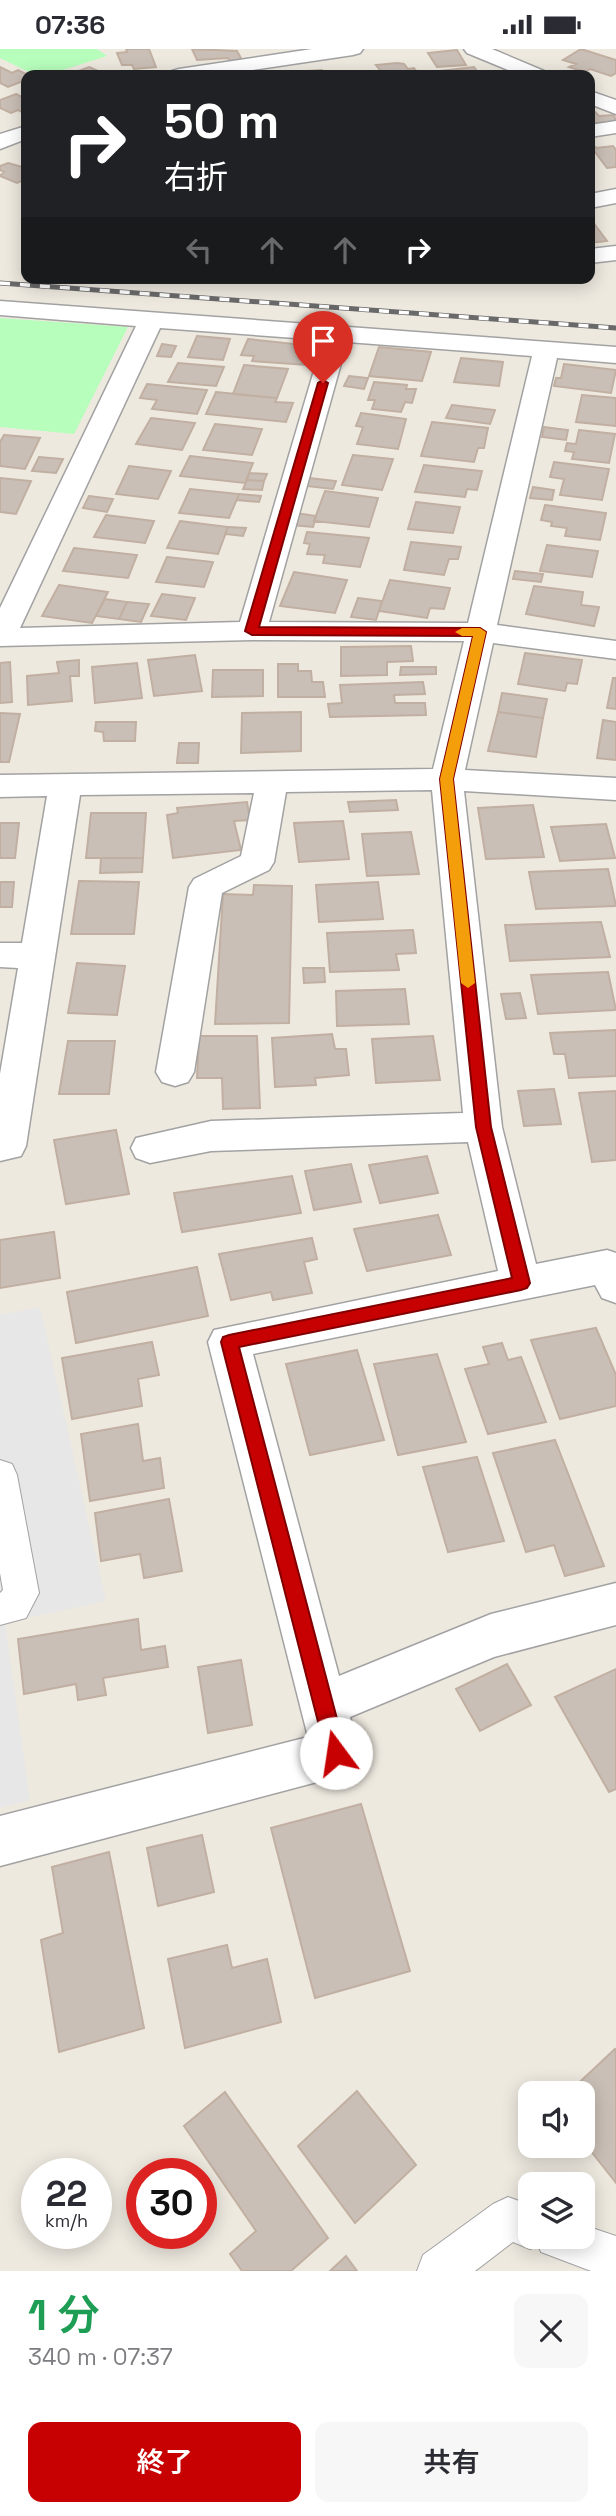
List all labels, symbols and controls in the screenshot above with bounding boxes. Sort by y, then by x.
text: 07:36 [35,8,105,42]
text: 50 m [164,90,279,152]
icon: right [49,98,140,189]
text: 右折 [164,157,228,197]
icon: left [180,231,218,269]
icon: ahead [253,231,291,269]
icon: ahead [326,231,364,269]
icon: right [399,231,437,269]
pin [293,311,353,383]
icon: arrive [304,322,342,360]
position arrow [299,1716,373,1790]
map controls [518,2081,595,2249]
button: sound [518,2081,595,2158]
speed limit sign: 30 [126,2158,217,2249]
text: 22 [46,2172,87,2216]
button: layers [518,2172,595,2249]
text: km/h [45,2209,88,2232]
text: 1 分 [28,2289,100,2342]
button: close [514,2294,588,2368]
text: 340 m · 07:37 [28,2342,173,2372]
button: 終了 [28,2422,301,2502]
button: 共有 [315,2422,588,2502]

